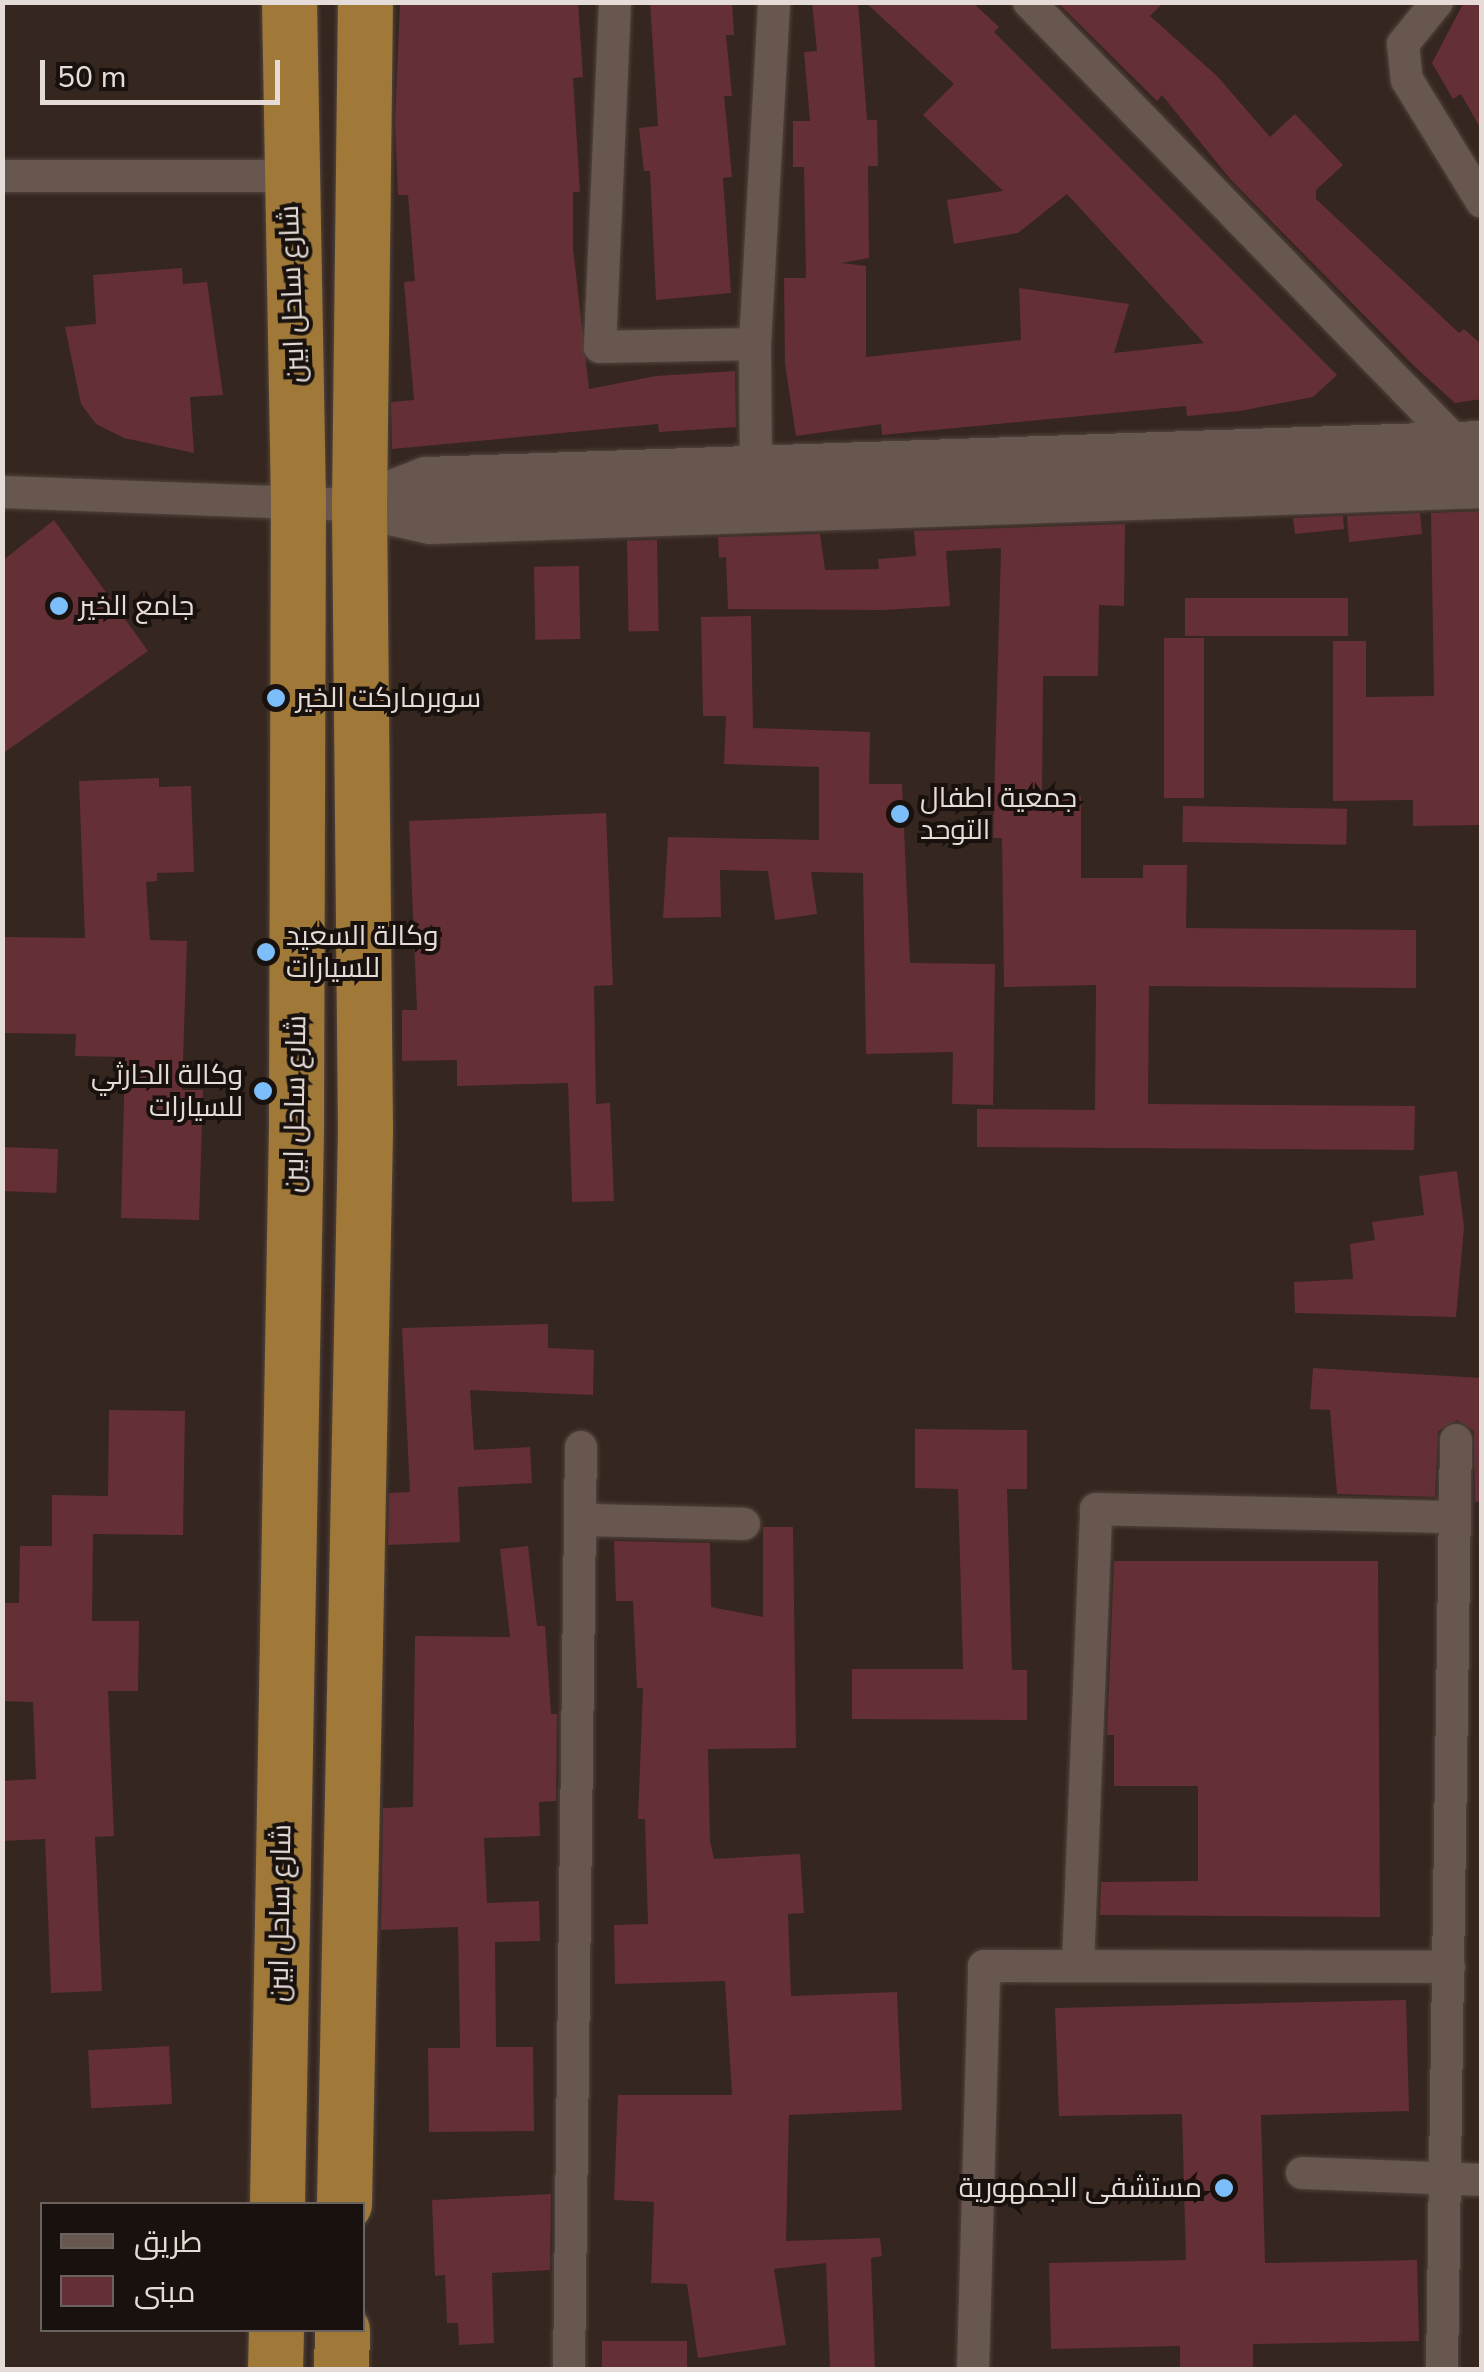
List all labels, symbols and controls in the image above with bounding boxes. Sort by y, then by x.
scale bar [45,40,285,102]
text: 50 m [57,57,126,98]
street label: شارع ساحل ابين [272,204,312,384]
place label: جامع الخير [79,589,194,623]
marker: جامع الخير [48,595,70,617]
place label: سوبرماركت الخير [296,681,481,715]
marker: سوبرماركت الخير [265,687,287,709]
place label: جمعية اطفال التوحد [920,781,1077,847]
marker: جمعية اطفال التوحد [889,803,911,825]
place label: وكالة السعيد للسيارات [286,919,438,985]
marker: وكالة السعيد للسيارات [255,941,277,963]
street label: شارع ساحل ابين [277,1015,313,1193]
place label: وكالة الحارثي للسيارات [91,1058,243,1124]
marker: وكالة الحارثي للسيارات [252,1080,274,1102]
street label: شارع ساحل ابين [262,1824,298,2002]
place label: مستشفى الجمهورية [959,2171,1202,2205]
marker: مستشفى الجمهورية [1211,2175,1237,2201]
legend [40,2202,365,2332]
text: طريق [134,2222,203,2263]
text: مبنى [134,2272,195,2313]

